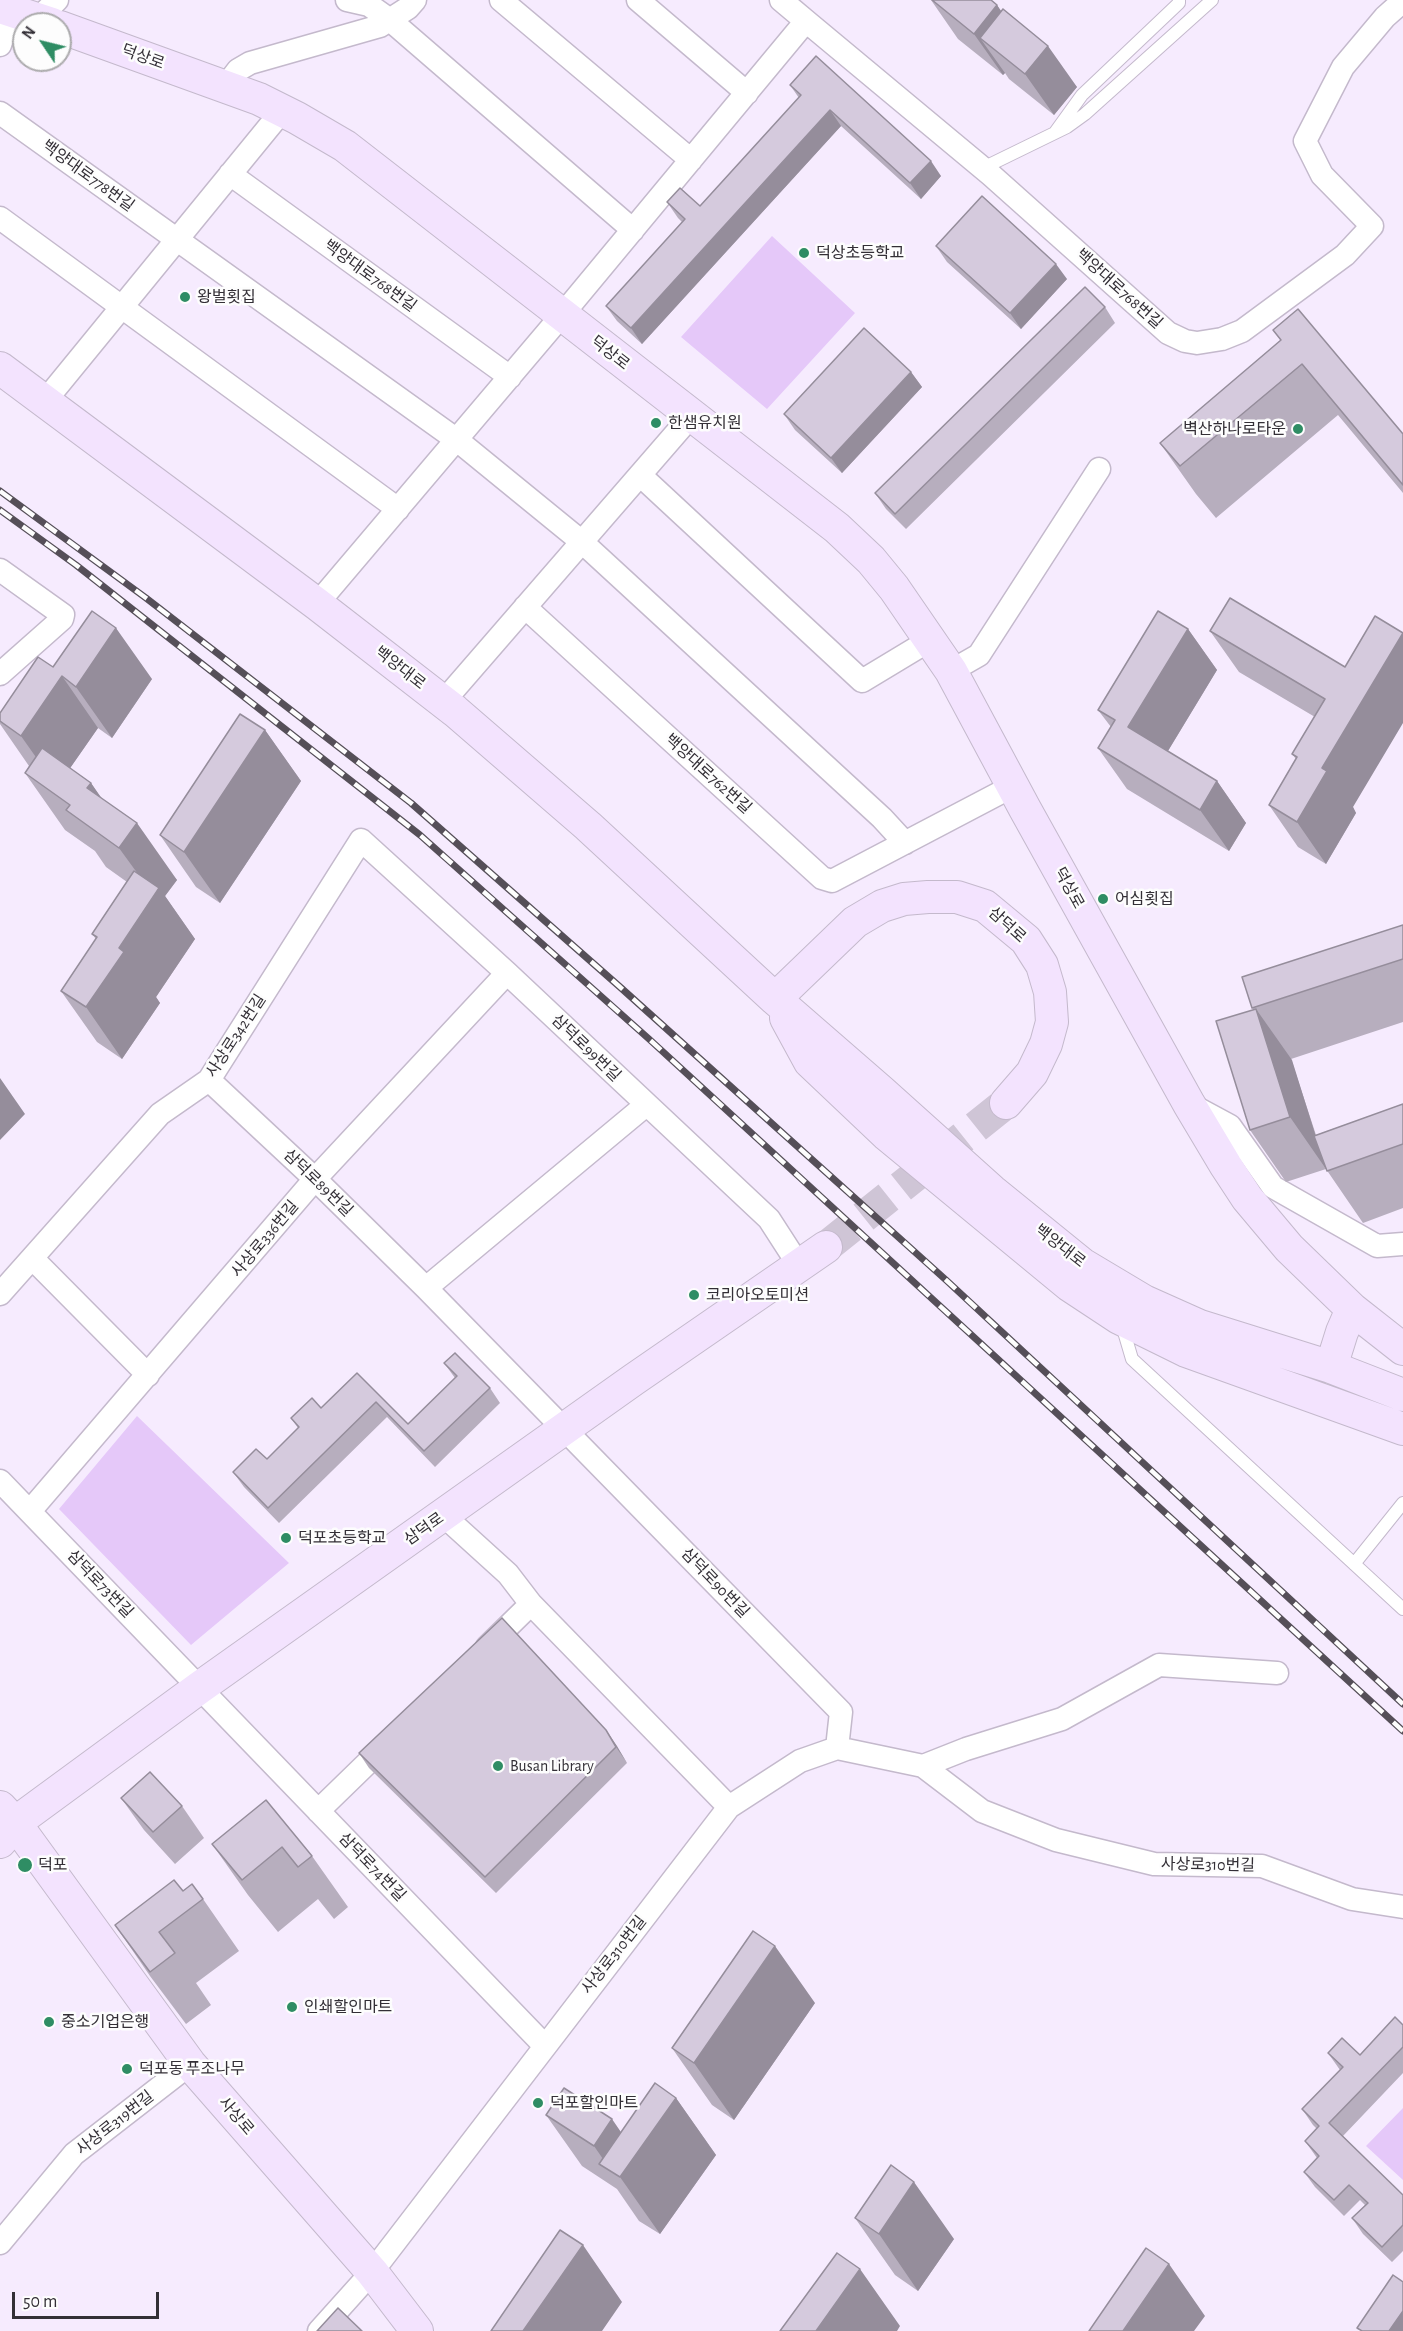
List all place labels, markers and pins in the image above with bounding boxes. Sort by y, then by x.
place label: 덕상초등학교 [816,243,904,263]
marker: 덕상초등학교 [797,246,811,260]
place label: 왕벌횟집 [197,287,256,307]
marker: 왕벌횟집 [178,290,192,304]
place label: 한샘유치원 [668,413,742,433]
marker: 한샘유치원 [649,416,663,430]
place label: 벽산하나로타운 [1183,419,1286,439]
marker: 벽산하나로타운 [1291,422,1305,436]
place label: 어심횟집 [1115,889,1174,909]
marker: 어심횟집 [1096,892,1110,906]
place label: 코리아오토미션 [706,1285,809,1305]
marker: 코리아오토미션 [687,1288,701,1302]
place label: 덕포초등학교 [298,1528,386,1548]
marker: 덕포초등학교 [279,1531,293,1545]
place label: Busan Library [510,1756,594,1776]
marker: Busan Library [491,1759,505,1773]
place label: 덕포 [38,1855,67,1875]
marker: 덕포 [16,1856,34,1874]
place label: 인쇄할인마트 [304,1997,392,2017]
marker: 인쇄할인마트 [285,2000,299,2014]
place label: 중소기업은행 [61,2012,149,2032]
marker: 중소기업은행 [42,2015,56,2029]
place label: 덕포동 푸조나무 [139,2059,245,2079]
marker: 덕포동 푸조나무 [120,2062,134,2076]
place label: 덕포할인마트 [550,2093,638,2113]
marker: 덕포할인마트 [531,2096,545,2110]

